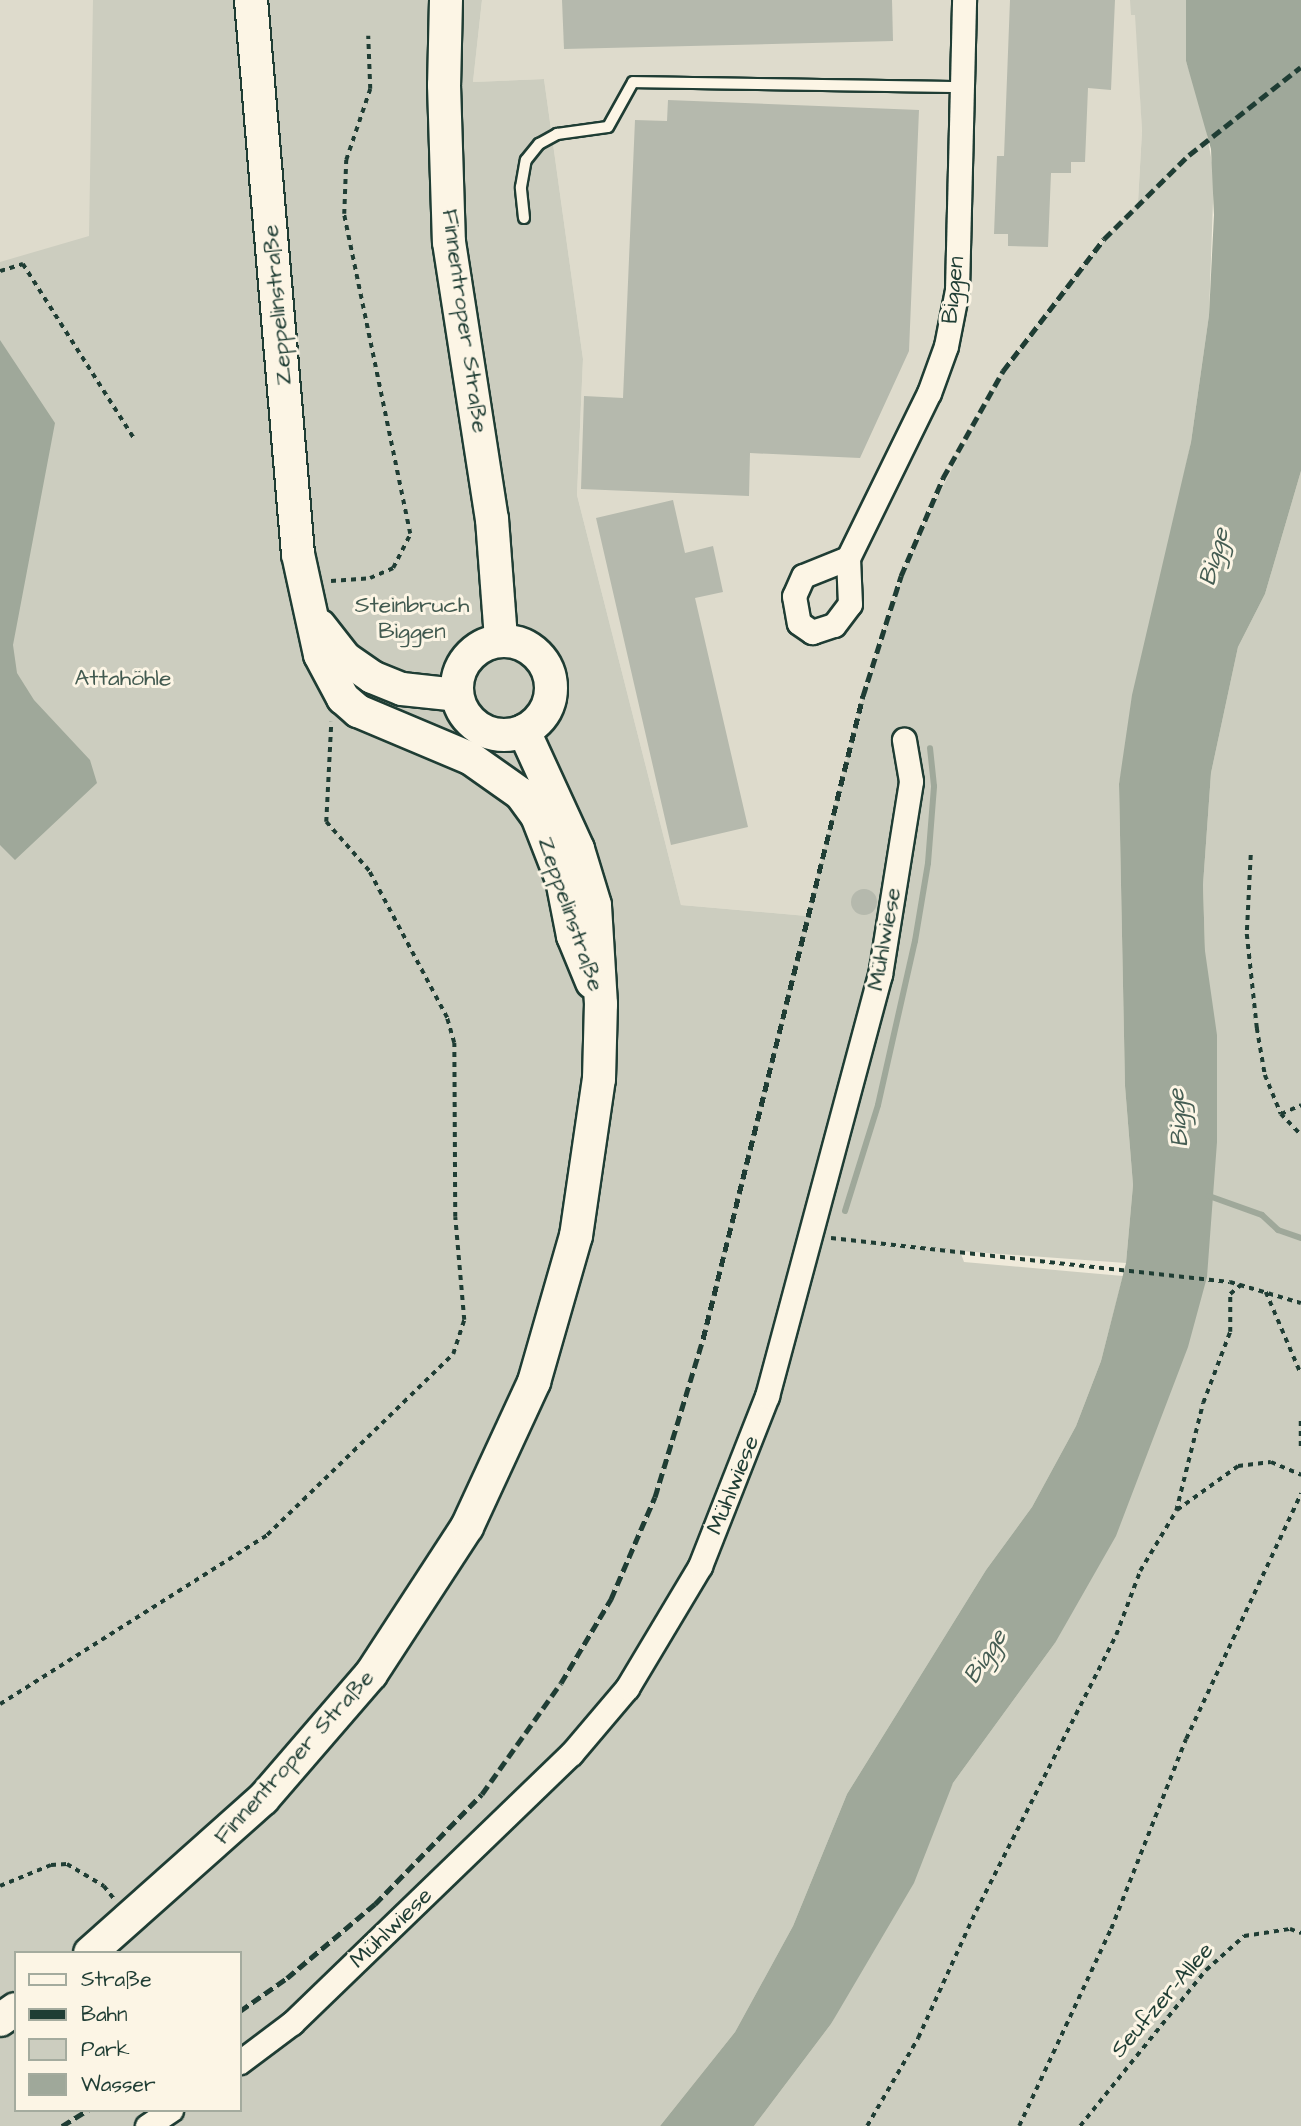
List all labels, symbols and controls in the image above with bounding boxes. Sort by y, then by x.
street label: Finnentroper Straße [436,207,494,435]
street label: Zeppelinstraße [256,224,298,386]
street label: Biggen [936,255,970,325]
water label: Bigge [1194,525,1236,589]
park label: Steinbruch Biggen [355,591,469,645]
park label: Attahöhle [75,664,171,692]
street label: Zeppelinstraße [532,833,610,995]
street label: Mühlwiese [861,885,907,993]
water label: Bigge [1163,1088,1195,1148]
street label: Mühlwiese [701,1432,765,1538]
water label: Bigge [958,1625,1014,1689]
street label: Finnentroper Straße [208,1664,380,1850]
street label: Mühlwiese [344,1882,438,1974]
street label: Seufzer-Allee [1105,1937,1219,2063]
legend [14,1951,242,2112]
text: Straße [81,1965,152,1994]
text: Bahn [81,2000,128,2029]
text: Park [81,2035,130,2064]
text: Wasser [81,2070,155,2099]

